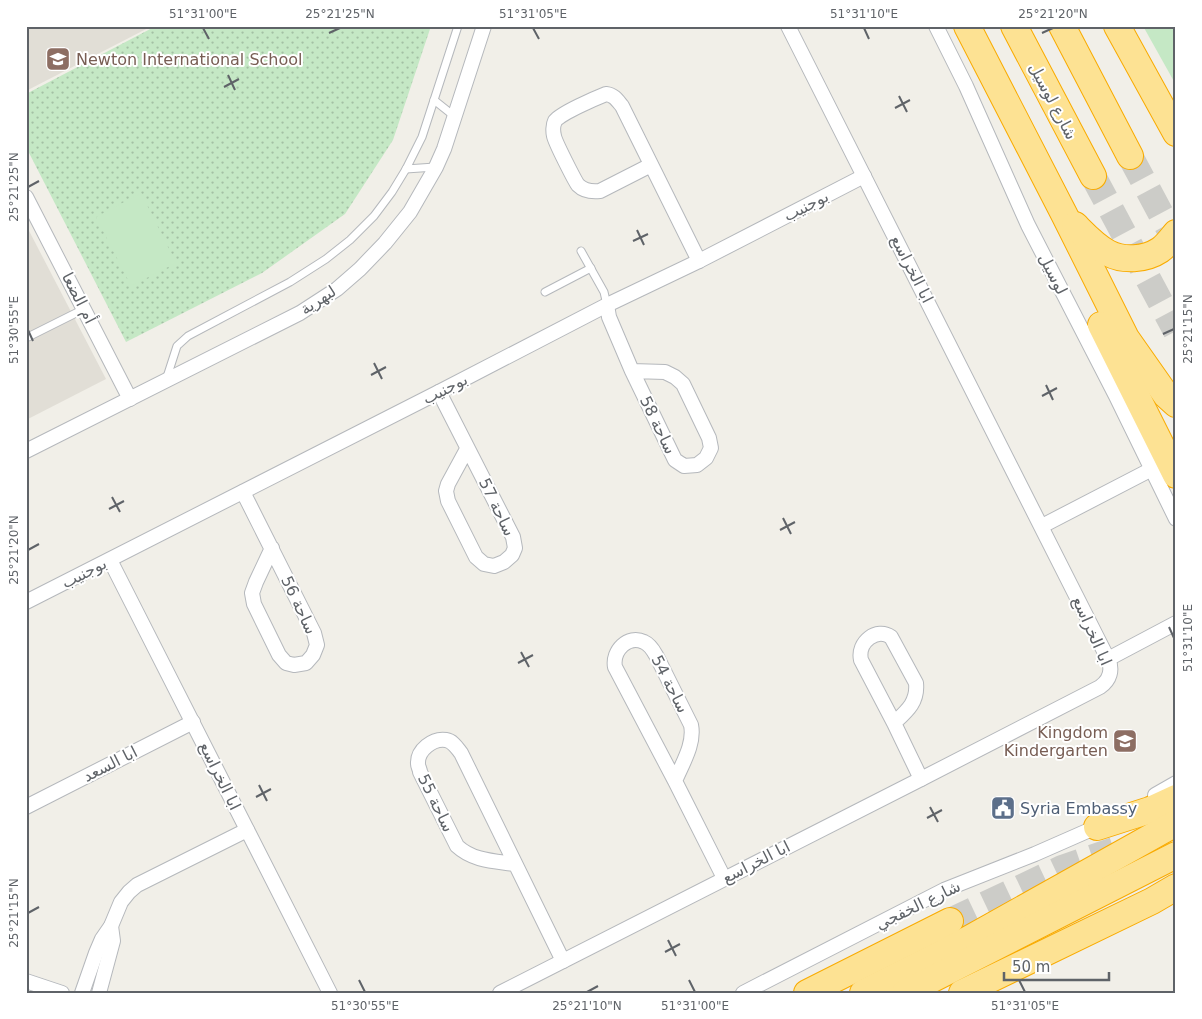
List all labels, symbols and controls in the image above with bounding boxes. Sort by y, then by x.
text: 51°31'00"E [169,7,237,21]
text: 25°21'25"N [305,7,375,21]
text: 51°31'05"E [499,7,567,21]
text: 51°31'10"E [830,7,898,21]
text: 25°21'20"N [1018,7,1088,21]
school or university icon: Newton International School [45,46,71,72]
place label: Newton International School [76,50,303,69]
street label: شارع لوسيل [1024,59,1081,143]
text: 25°21'25"N [7,152,21,222]
street label: بوجنيب [780,187,832,226]
street label: ابا الخراسع [886,232,937,307]
street label: لوسيل [1034,250,1071,298]
street label: أم الضعا [58,269,101,327]
street label: لبهرية [296,281,340,319]
text: 25°21'15"N [1181,294,1195,364]
text: 51°30'55"E [7,296,21,364]
street label: بوجنيب [419,370,471,409]
street label: ساحة 58 [636,393,680,457]
street label: ساحة 57 [475,475,519,539]
text: 25°21'20"N [7,515,21,585]
street label: بوجنيب [58,554,110,593]
street label: ساحة 56 [277,573,321,637]
street label: ابا الخراسع [1067,593,1116,669]
text: 51°31'10"E [1181,604,1195,672]
street label: ساحة 54 [647,652,693,716]
place label: Kingdom Kindergarten [1004,723,1108,760]
school or university icon: Kingdom Kindergarten [1112,728,1138,754]
street label: ابا الخراسع [194,739,245,814]
street label: ابا السعد [80,742,140,786]
street label: ساحة 55 [414,771,458,835]
public building icon: Syria Embassy [990,795,1016,821]
place label: Syria Embassy [1020,799,1137,818]
street label: ابا الخراسع [719,837,794,888]
street label: شارع الخفجي [872,876,964,935]
text: 25°21'15"N [7,878,21,948]
scale bar [1004,949,1110,981]
text: 50 m [1012,958,1050,976]
text: 51°30'55"E [331,999,399,1013]
text: 25°21'10"N [552,999,622,1013]
text: 51°31'00"E [661,999,729,1013]
text: 51°31'05"E [991,999,1059,1013]

